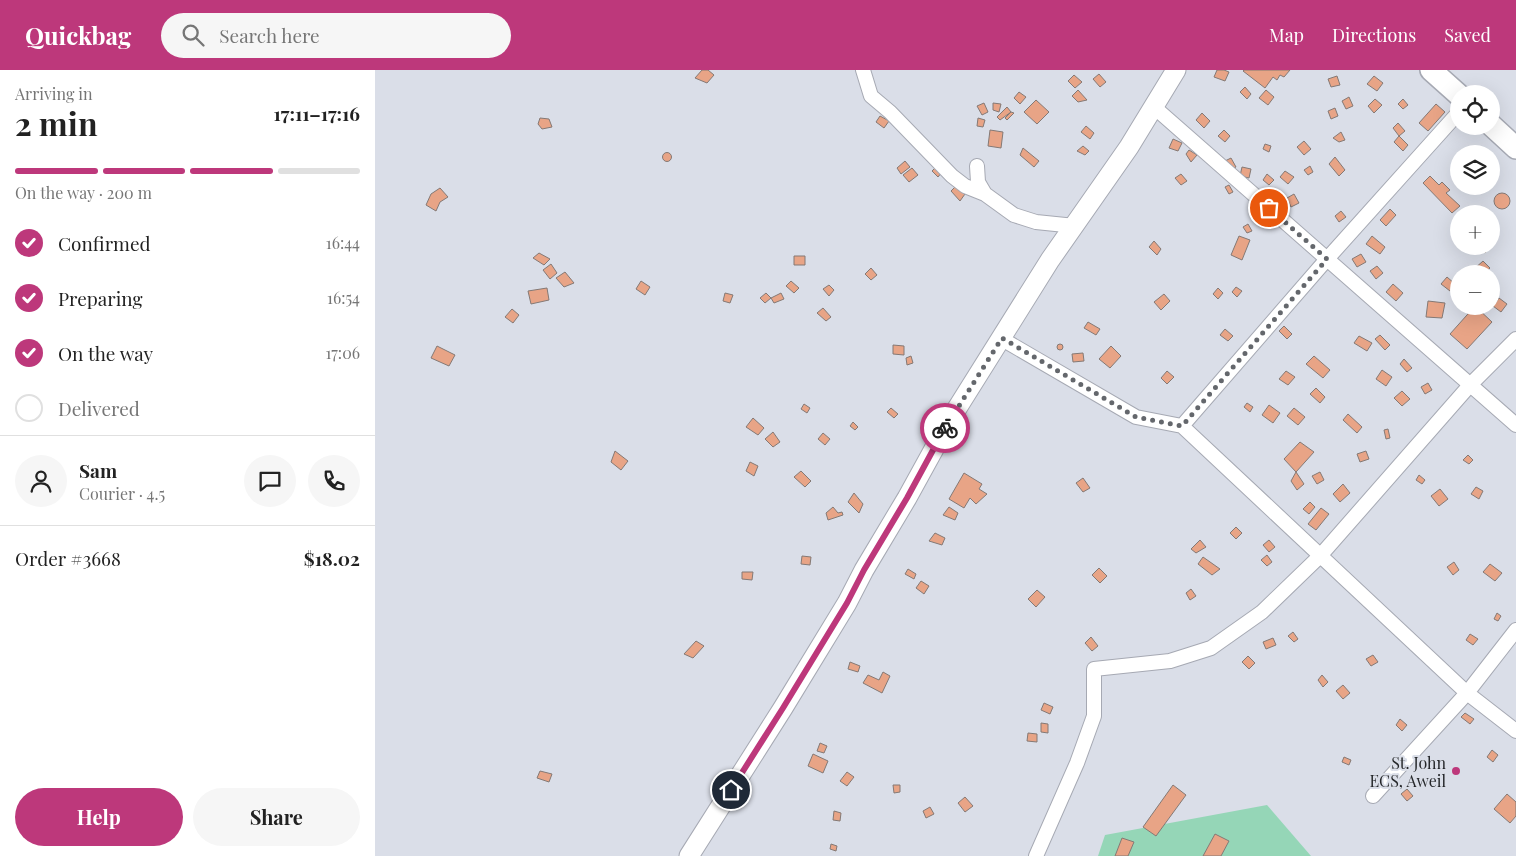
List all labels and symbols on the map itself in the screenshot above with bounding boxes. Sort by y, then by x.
pin [1248,187,1290,229]
courier [920,403,970,453]
place label: St. John ECS, Aweil [1369,752,1446,791]
marker: St. John ECS, Aweil [1450,765,1462,777]
pin [710,769,752,811]

